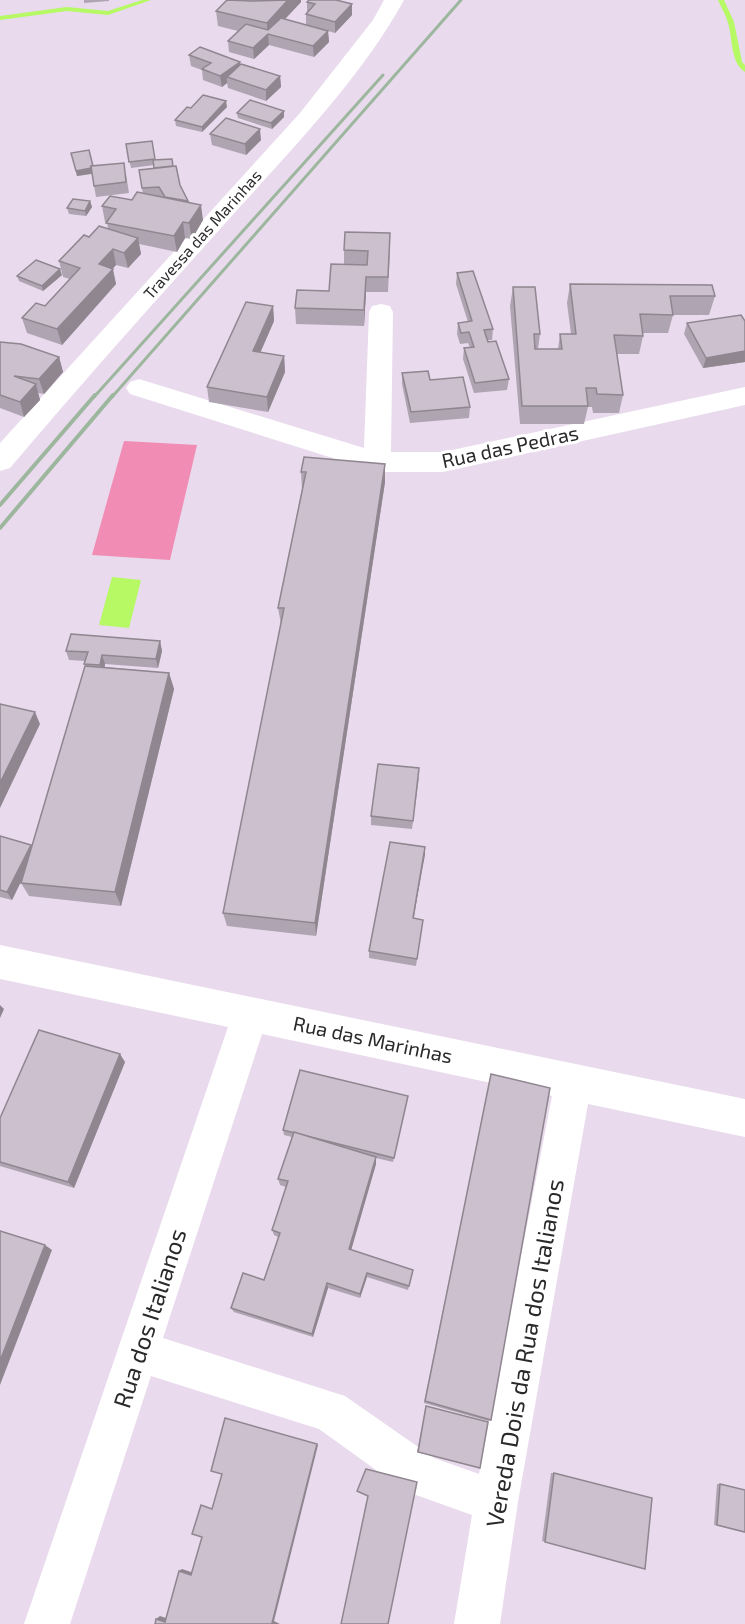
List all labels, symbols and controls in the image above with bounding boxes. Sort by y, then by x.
street label: Travessa das Marinhas [139,166,265,302]
street label: Rua das Pedras [439,420,581,472]
street label: Rua das Marinhas [291,1010,455,1068]
street label: Vereda Dois da Rua dos Italianos [479,1177,569,1529]
street label: Rua dos Italianos [106,1225,192,1411]

